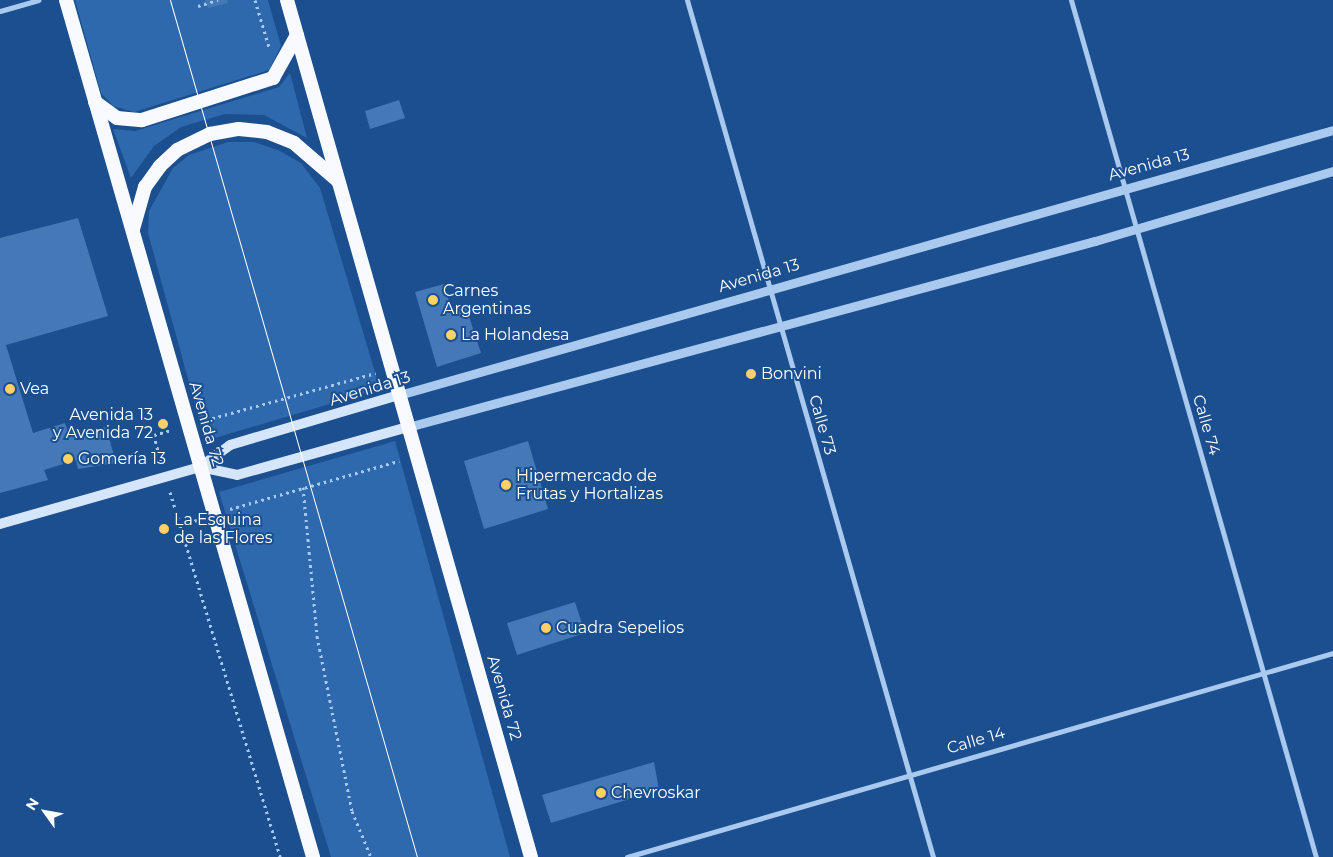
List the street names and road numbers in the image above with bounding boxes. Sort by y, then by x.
street label: Avenida 13 [1106,145,1192,185]
street label: Avenida 13 [716,255,802,297]
street label: Avenida 13 [327,368,413,410]
street label: Avenida 72 [185,379,227,469]
street label: Calle 73 [804,393,840,457]
street label: Calle 74 [1188,393,1224,457]
street label: Avenida 72 [483,653,525,743]
street label: Calle 14 [945,724,1007,758]

